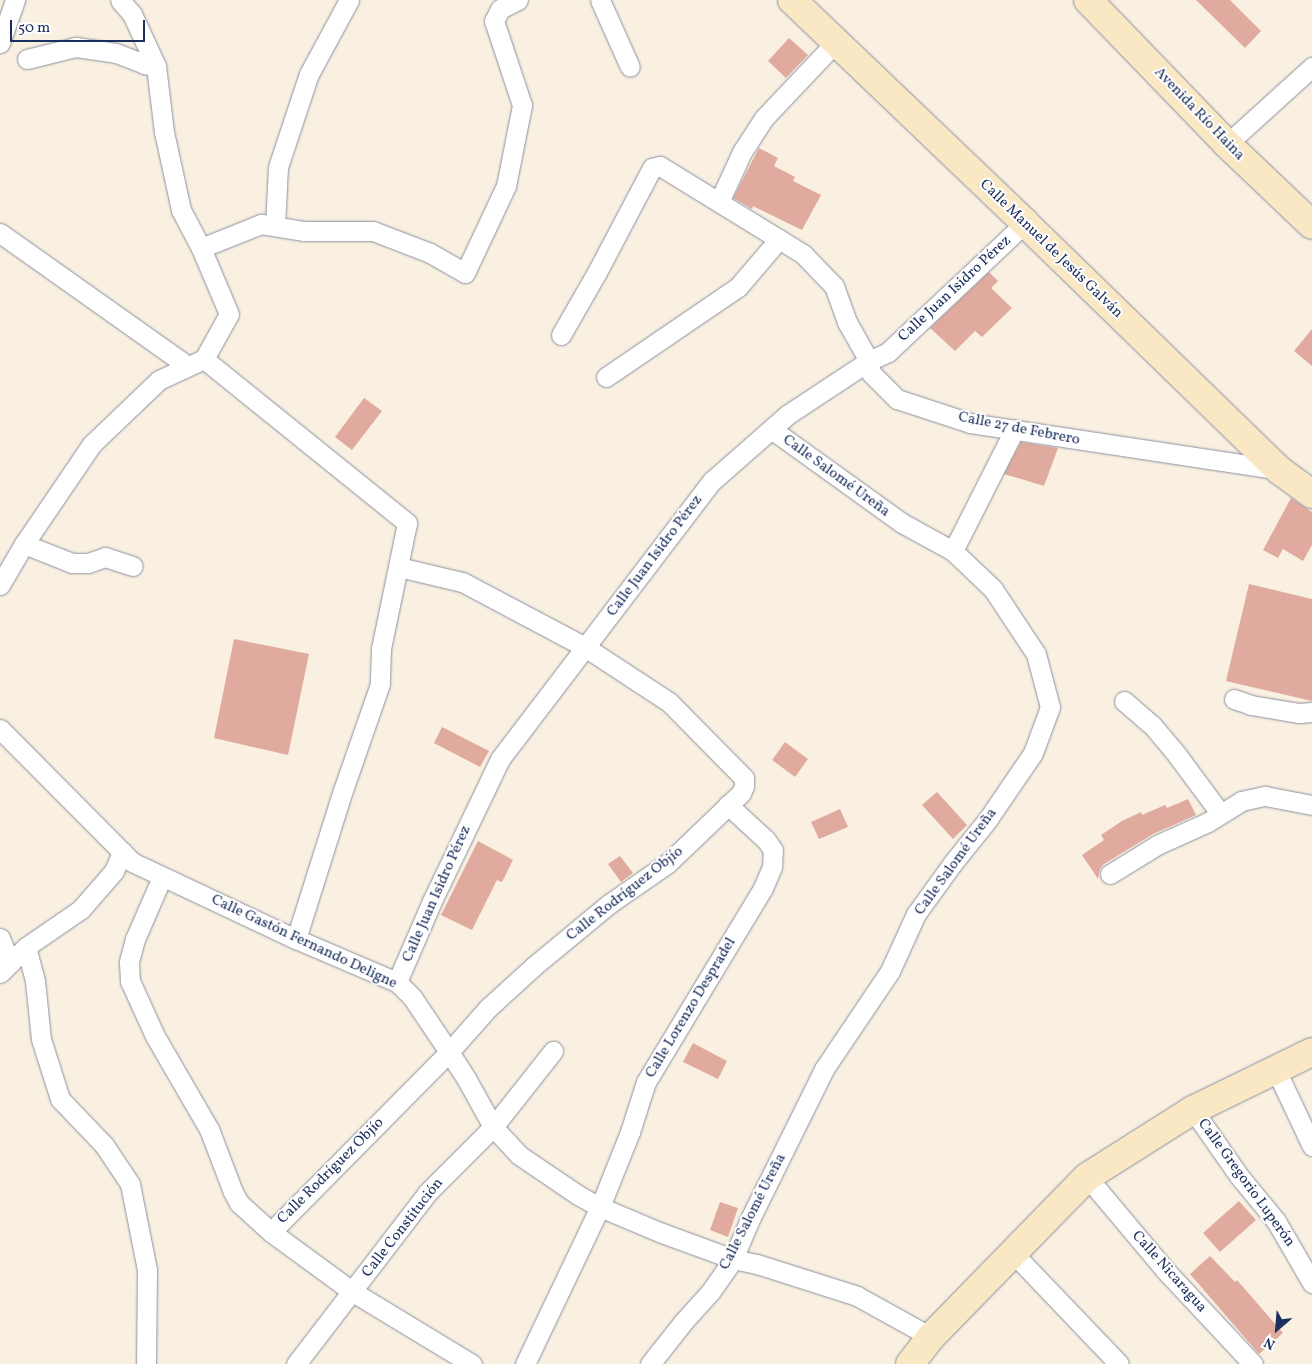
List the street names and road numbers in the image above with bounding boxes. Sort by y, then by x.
street label: Avenida Río Haina [1150,64,1248,164]
street label: Calle Manuel de Jesús Galván [976,176,1126,322]
street label: Calle Juan Isidro Pérez [895,232,1015,346]
street label: Calle 27 de Febrero [957,408,1081,450]
street label: Calle Salomé Ureña [779,431,893,521]
street label: Calle Juan Isidro Pérez [603,492,707,620]
street label: Calle Salomé Ureña [911,805,1001,919]
street label: Calle Juan Isidro Pérez [399,823,475,965]
street label: Calle Rodríguez Objío [563,843,687,945]
street label: Calle Gastón Fernando Deligne [208,891,400,993]
street label: Calle Lorenzo Despradel [642,935,740,1081]
street label: Calle Rodríguez Objío [274,1114,388,1228]
street label: Calle Gregorio Luperón [1193,1115,1299,1251]
street label: Calle Salomé Ureña [716,1151,790,1273]
street label: Calle Constitución [359,1175,447,1281]
street label: Calle Nicaragua [1128,1228,1210,1316]

